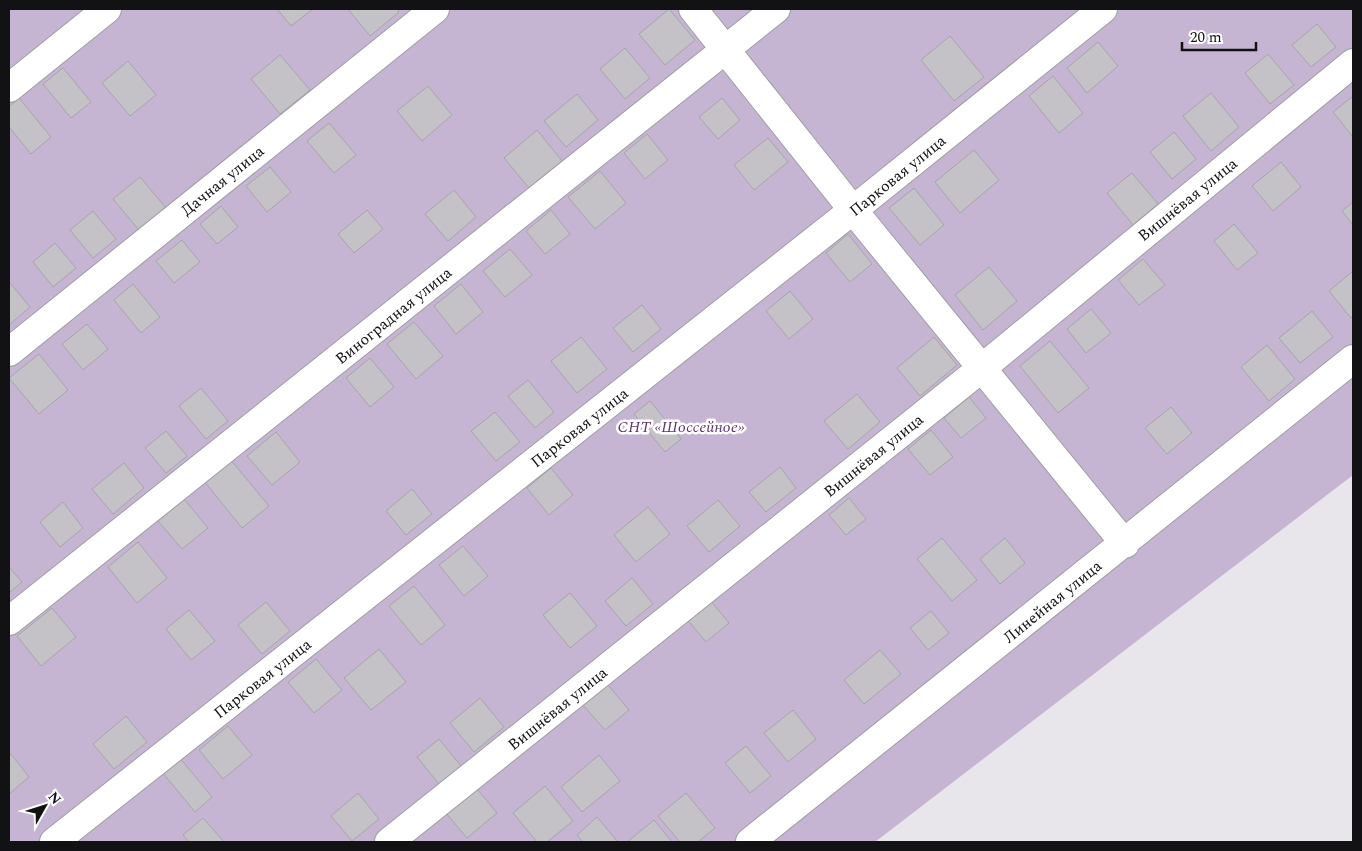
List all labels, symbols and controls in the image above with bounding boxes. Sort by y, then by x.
scale bar [1182,20,1256,52]
text: 20 m [1190,26,1222,49]
street label: Парковая улица [844,129,951,222]
street label: Дачная улица [176,140,270,222]
street label: Вишнёвая улица [1133,152,1243,248]
street label: Виноградная улица [330,261,457,370]
street label: Парковая улица [525,382,634,474]
street label: Вишнёвая улица [819,408,929,504]
park label: СНТ «Шоссейное» [617,415,745,439]
street label: Линейная улица [998,554,1107,649]
street label: Парковая улица [208,633,317,725]
street label: Вишнёвая улица [503,661,613,757]
north arrow [20,781,70,831]
text: N [43,787,66,809]

